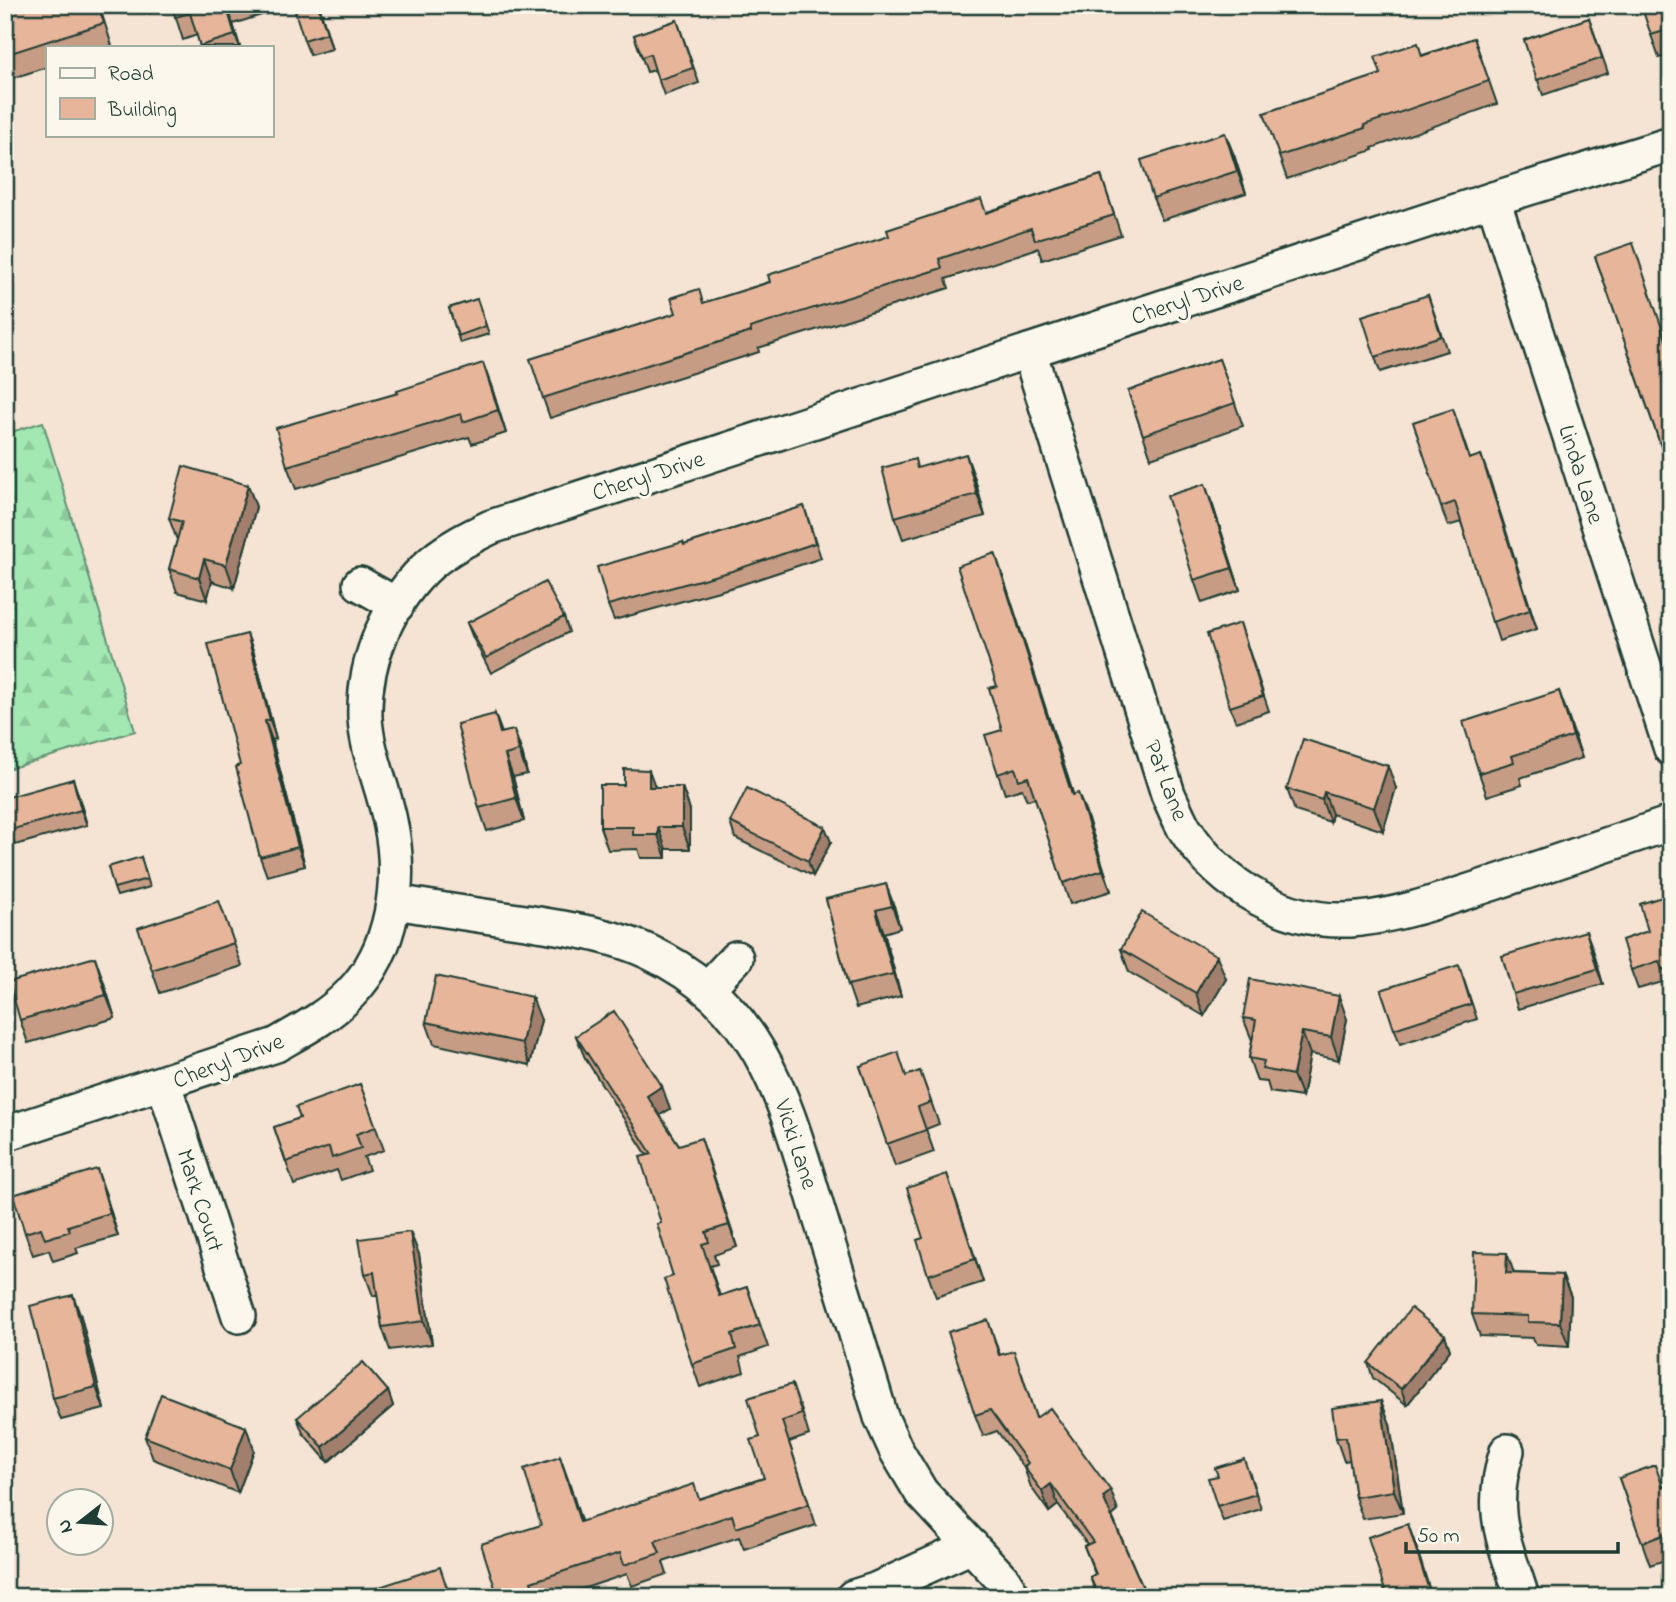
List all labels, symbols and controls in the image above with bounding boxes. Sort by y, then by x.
legend [46,46,273,136]
text: Road [108,60,154,90]
text: Building [107,96,177,128]
street label: Cheryl Drive [1127,267,1249,337]
street label: Linda Lane [1547,421,1612,529]
street label: Cheryl Drive [588,443,710,513]
street label: Pat Lane [1133,735,1196,827]
street label: Cheryl Drive [168,1025,290,1100]
street label: Vicki Lane [763,1094,826,1194]
street label: Mark Court [166,1145,232,1257]
north arrow [46,1486,116,1556]
scale bar [1406,1511,1618,1555]
text: N [51,1516,81,1536]
text: 50 m [1417,1522,1460,1552]

